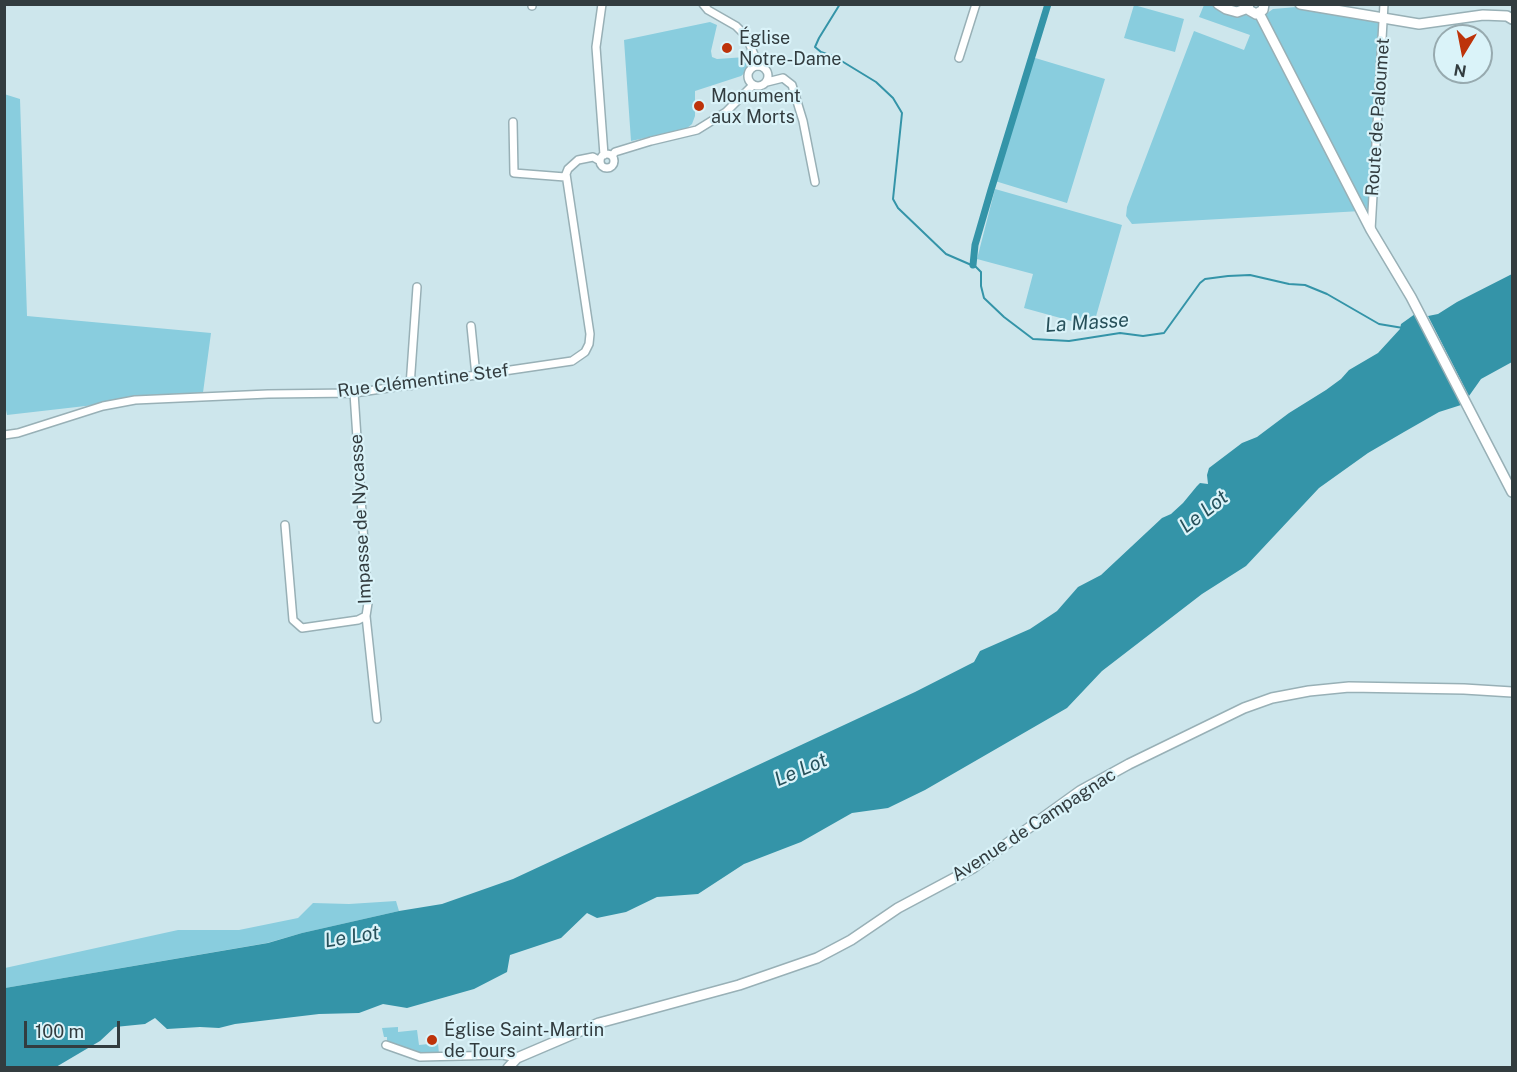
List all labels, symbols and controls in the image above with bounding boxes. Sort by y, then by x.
north arrow [1433,24,1493,84]
place label: Église Notre-Dame [739,27,841,70]
street label: Route de Paloumet [1362,37,1394,197]
marker: Église Notre-Dame [720,41,734,55]
text: N [1452,60,1468,81]
place label: Monument aux Morts [711,85,801,128]
marker: Monument aux Morts [692,99,706,113]
water label: La Masse [1044,308,1130,338]
street label: Rue Clémentine Stef [336,360,510,402]
street label: Impasse de Nycasse [346,433,376,605]
water label: Le Lot [1175,486,1233,538]
water label: Le Lot [771,748,831,792]
street label: Avenue de Campagnac [948,764,1120,886]
water label: Le Lot [323,921,381,953]
scale bar [27,1009,123,1047]
place label: Église Saint-Martin de Tours [444,1019,604,1062]
text: 100 m [35,1021,84,1042]
marker: Église Saint-Martin de Tours [425,1033,439,1047]

